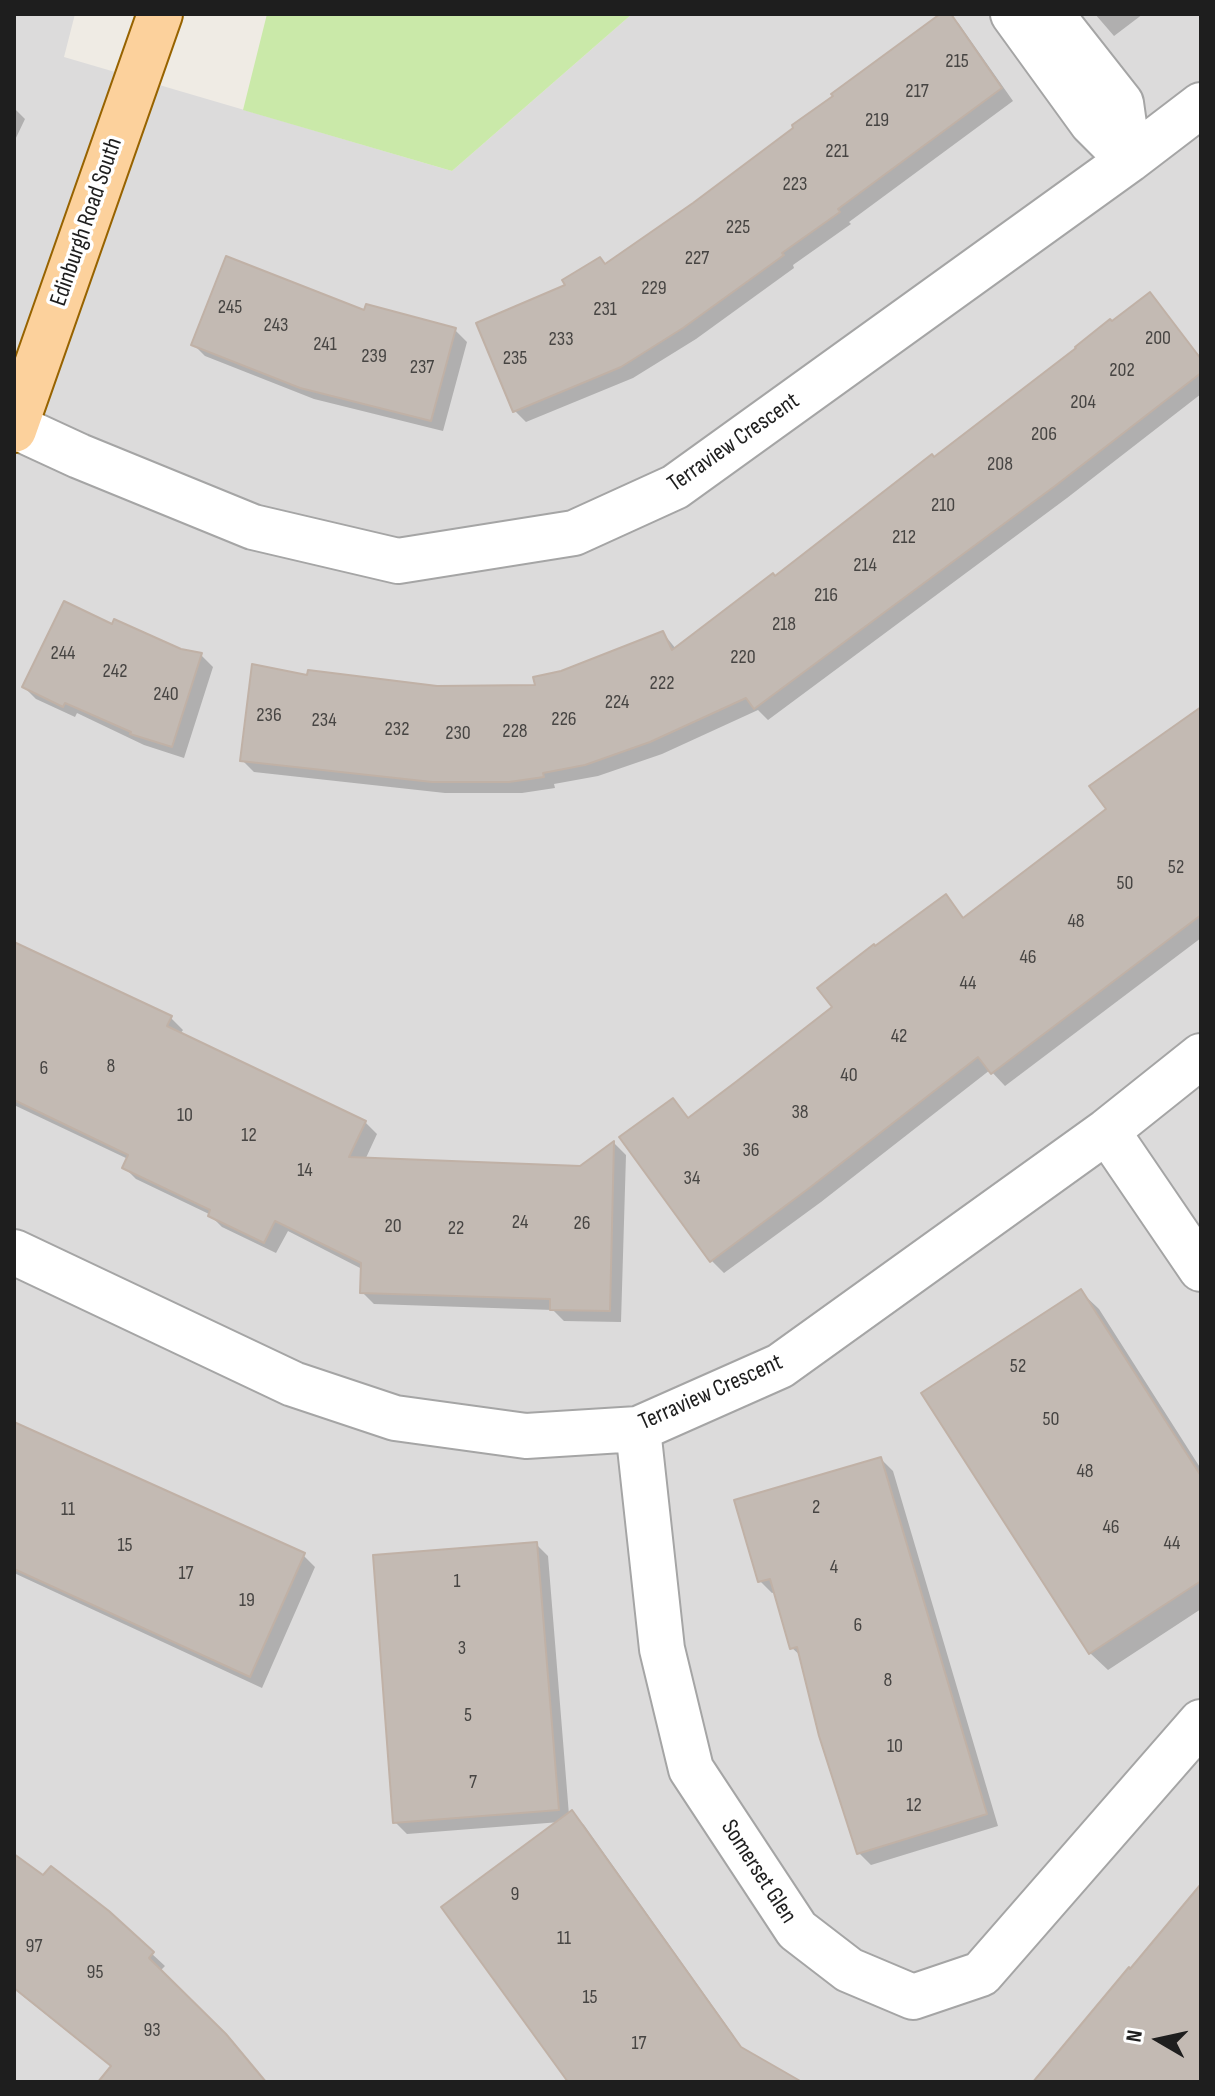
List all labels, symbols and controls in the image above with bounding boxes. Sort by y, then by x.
house number: 215 [945,50,969,74]
house number: 217 [905,80,929,104]
house number: 219 [865,109,889,133]
street label: Edinburgh Road South [45,134,129,310]
house number: 221 [825,140,849,164]
house number: 223 [783,173,807,197]
house number: 225 [726,216,750,240]
house number: 227 [685,247,709,271]
house number: 229 [641,277,667,301]
house number: 245 [218,296,242,320]
house number: 231 [593,298,617,322]
house number: 243 [264,314,288,338]
house number: 200 [1145,327,1171,351]
house number: 233 [548,328,574,352]
house number: 241 [313,333,337,357]
house number: 239 [361,345,387,369]
house number: 235 [503,347,527,371]
house number: 237 [410,356,434,380]
house number: 202 [1109,359,1135,383]
street label: Terraview Crescent [663,387,805,499]
house number: 204 [1070,391,1096,415]
house number: 206 [1031,423,1057,447]
house number: 208 [987,453,1013,477]
house number: 210 [931,494,955,518]
house number: 212 [892,526,916,550]
house number: 214 [853,554,877,578]
house number: 216 [814,584,838,608]
house number: 218 [772,613,796,637]
house number: 244 [51,642,75,666]
house number: 220 [730,646,756,670]
house number: 242 [103,660,127,684]
house number: 222 [650,672,674,696]
house number: 240 [153,683,179,707]
house number: 224 [605,691,629,715]
house number: 236 [256,704,282,728]
house number: 226 [551,708,577,732]
house number: 234 [311,709,337,733]
house number: 232 [385,718,409,742]
house number: 228 [502,720,528,744]
house number: 230 [445,722,471,746]
house number: 52 [1168,856,1184,880]
house number: 50 [1117,872,1133,896]
house number: 48 [1067,910,1085,934]
house number: 46 [1019,946,1037,970]
house number: 44 [960,972,976,996]
house number: 42 [891,1025,907,1049]
house number: 8 [107,1055,115,1079]
house number: 6 [40,1057,48,1081]
house number: 40 [840,1064,858,1088]
house number: 38 [791,1101,809,1125]
house number: 10 [177,1104,193,1128]
house number: 12 [241,1124,257,1148]
house number: 36 [742,1139,760,1163]
house number: 14 [297,1159,313,1183]
house number: 34 [684,1167,700,1191]
house number: 24 [512,1211,528,1235]
house number: 26 [574,1212,590,1236]
house number: 20 [384,1215,402,1239]
house number: 22 [448,1217,464,1241]
street label: Terraview Crescent [635,1349,787,1437]
house number: 52 [1010,1355,1026,1379]
house number: 50 [1043,1408,1059,1432]
house number: 48 [1076,1460,1094,1484]
house number: 2 [812,1496,820,1520]
house number: 11 [61,1498,75,1522]
house number: 46 [1102,1516,1120,1540]
house number: 44 [1164,1532,1180,1556]
house number: 15 [117,1534,133,1558]
house number: 4 [830,1556,838,1580]
house number: 17 [179,1562,193,1586]
house number: 1 [454,1570,460,1594]
house number: 19 [239,1589,255,1613]
house number: 6 [854,1614,862,1638]
house number: 3 [458,1637,466,1661]
house number: 8 [884,1669,892,1693]
house number: 5 [464,1704,472,1728]
house number: 10 [887,1735,903,1759]
house number: 7 [469,1771,477,1795]
house number: 12 [906,1794,922,1818]
street label: Somerset Glen [714,1815,802,1929]
house number: 9 [511,1883,519,1907]
house number: 11 [557,1927,571,1951]
house number: 97 [26,1935,42,1959]
house number: 95 [87,1961,103,1985]
house number: 15 [582,1986,598,2010]
north arrow [1119,2000,1199,2080]
house number: 93 [143,2019,161,2043]
text: N [1121,2028,1149,2044]
house number: 17 [632,2032,646,2056]

